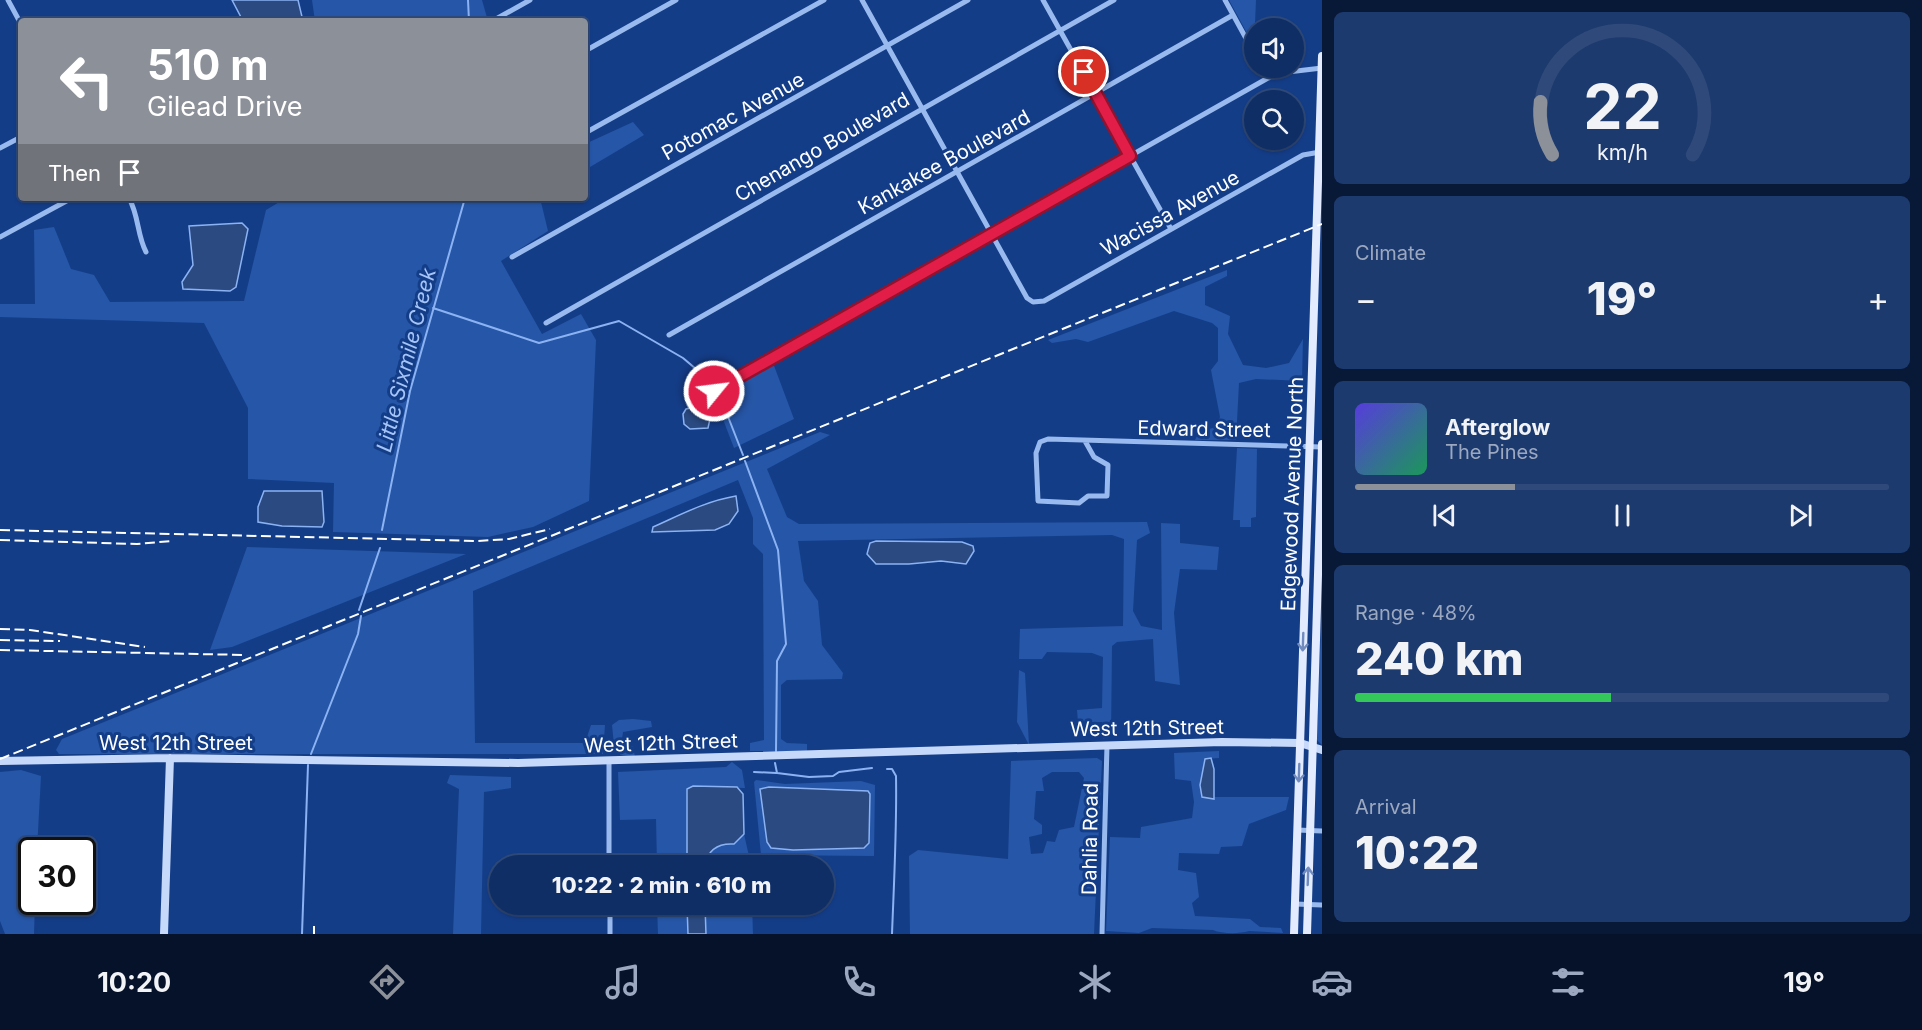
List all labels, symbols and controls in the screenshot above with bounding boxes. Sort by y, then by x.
map controls [1244,18,1304,150]
button: sound [1244,18,1304,78]
text: 510 m [147,39,269,90]
icon: left [48,42,126,120]
pin [1058,46,1109,97]
icon: arrive [1067,55,1100,88]
street label: Potomac Avenue [658,67,808,165]
text: 22 [1583,69,1661,144]
street label: Chenango Boulevard [730,87,914,207]
text: Gilead Drive [147,90,303,123]
button: search [1244,90,1304,150]
street label: Kankakee Boulevard [854,105,1034,219]
text: km/h [1597,140,1647,166]
icon: arrive [113,156,146,189]
text: Then [48,160,101,186]
street label: Wacissa Avenue [1097,165,1243,261]
text: Climate [1355,241,1426,265]
water label: Little Sixmile Creek [371,265,441,454]
text: 19° [1587,271,1657,326]
text: − [1355,279,1377,319]
text: + [1867,279,1889,319]
position arrow [682,359,746,423]
street label: Edgewood Avenue North [1276,376,1308,612]
text: Afterglow [1445,414,1550,440]
street label: Edward Street [1137,416,1271,442]
text: The Pines [1445,440,1539,464]
icon: previous [1428,499,1461,532]
icon: pause [1606,499,1639,532]
icon: next [1784,499,1817,532]
text: Range · 48% [1355,601,1477,625]
one-way arrow [1298,631,1309,651]
text: 240 km [1355,631,1523,686]
street label: West 12th Street [1070,715,1225,741]
street label: West 12th Street [584,728,739,758]
street label: West 12th Street [99,731,253,755]
one-way arrow [1293,763,1305,783]
street label: Dahlia Road [1077,783,1103,895]
text: Arrival [1355,795,1417,819]
text: 10:22 [1355,825,1479,880]
speed limit sign: 30 [18,837,96,915]
one-way arrow [1303,866,1314,886]
text: 10:22 · 2 min · 610 m [552,872,771,898]
icon: directions [366,961,408,1003]
icon: music [602,961,644,1003]
icon: phone [838,961,880,1003]
icon: climate [1074,961,1116,1003]
icon: car [1311,961,1353,1003]
icon: filters [1547,961,1589,1003]
text: 10:20 [97,966,171,999]
text: 19° [1783,966,1825,999]

